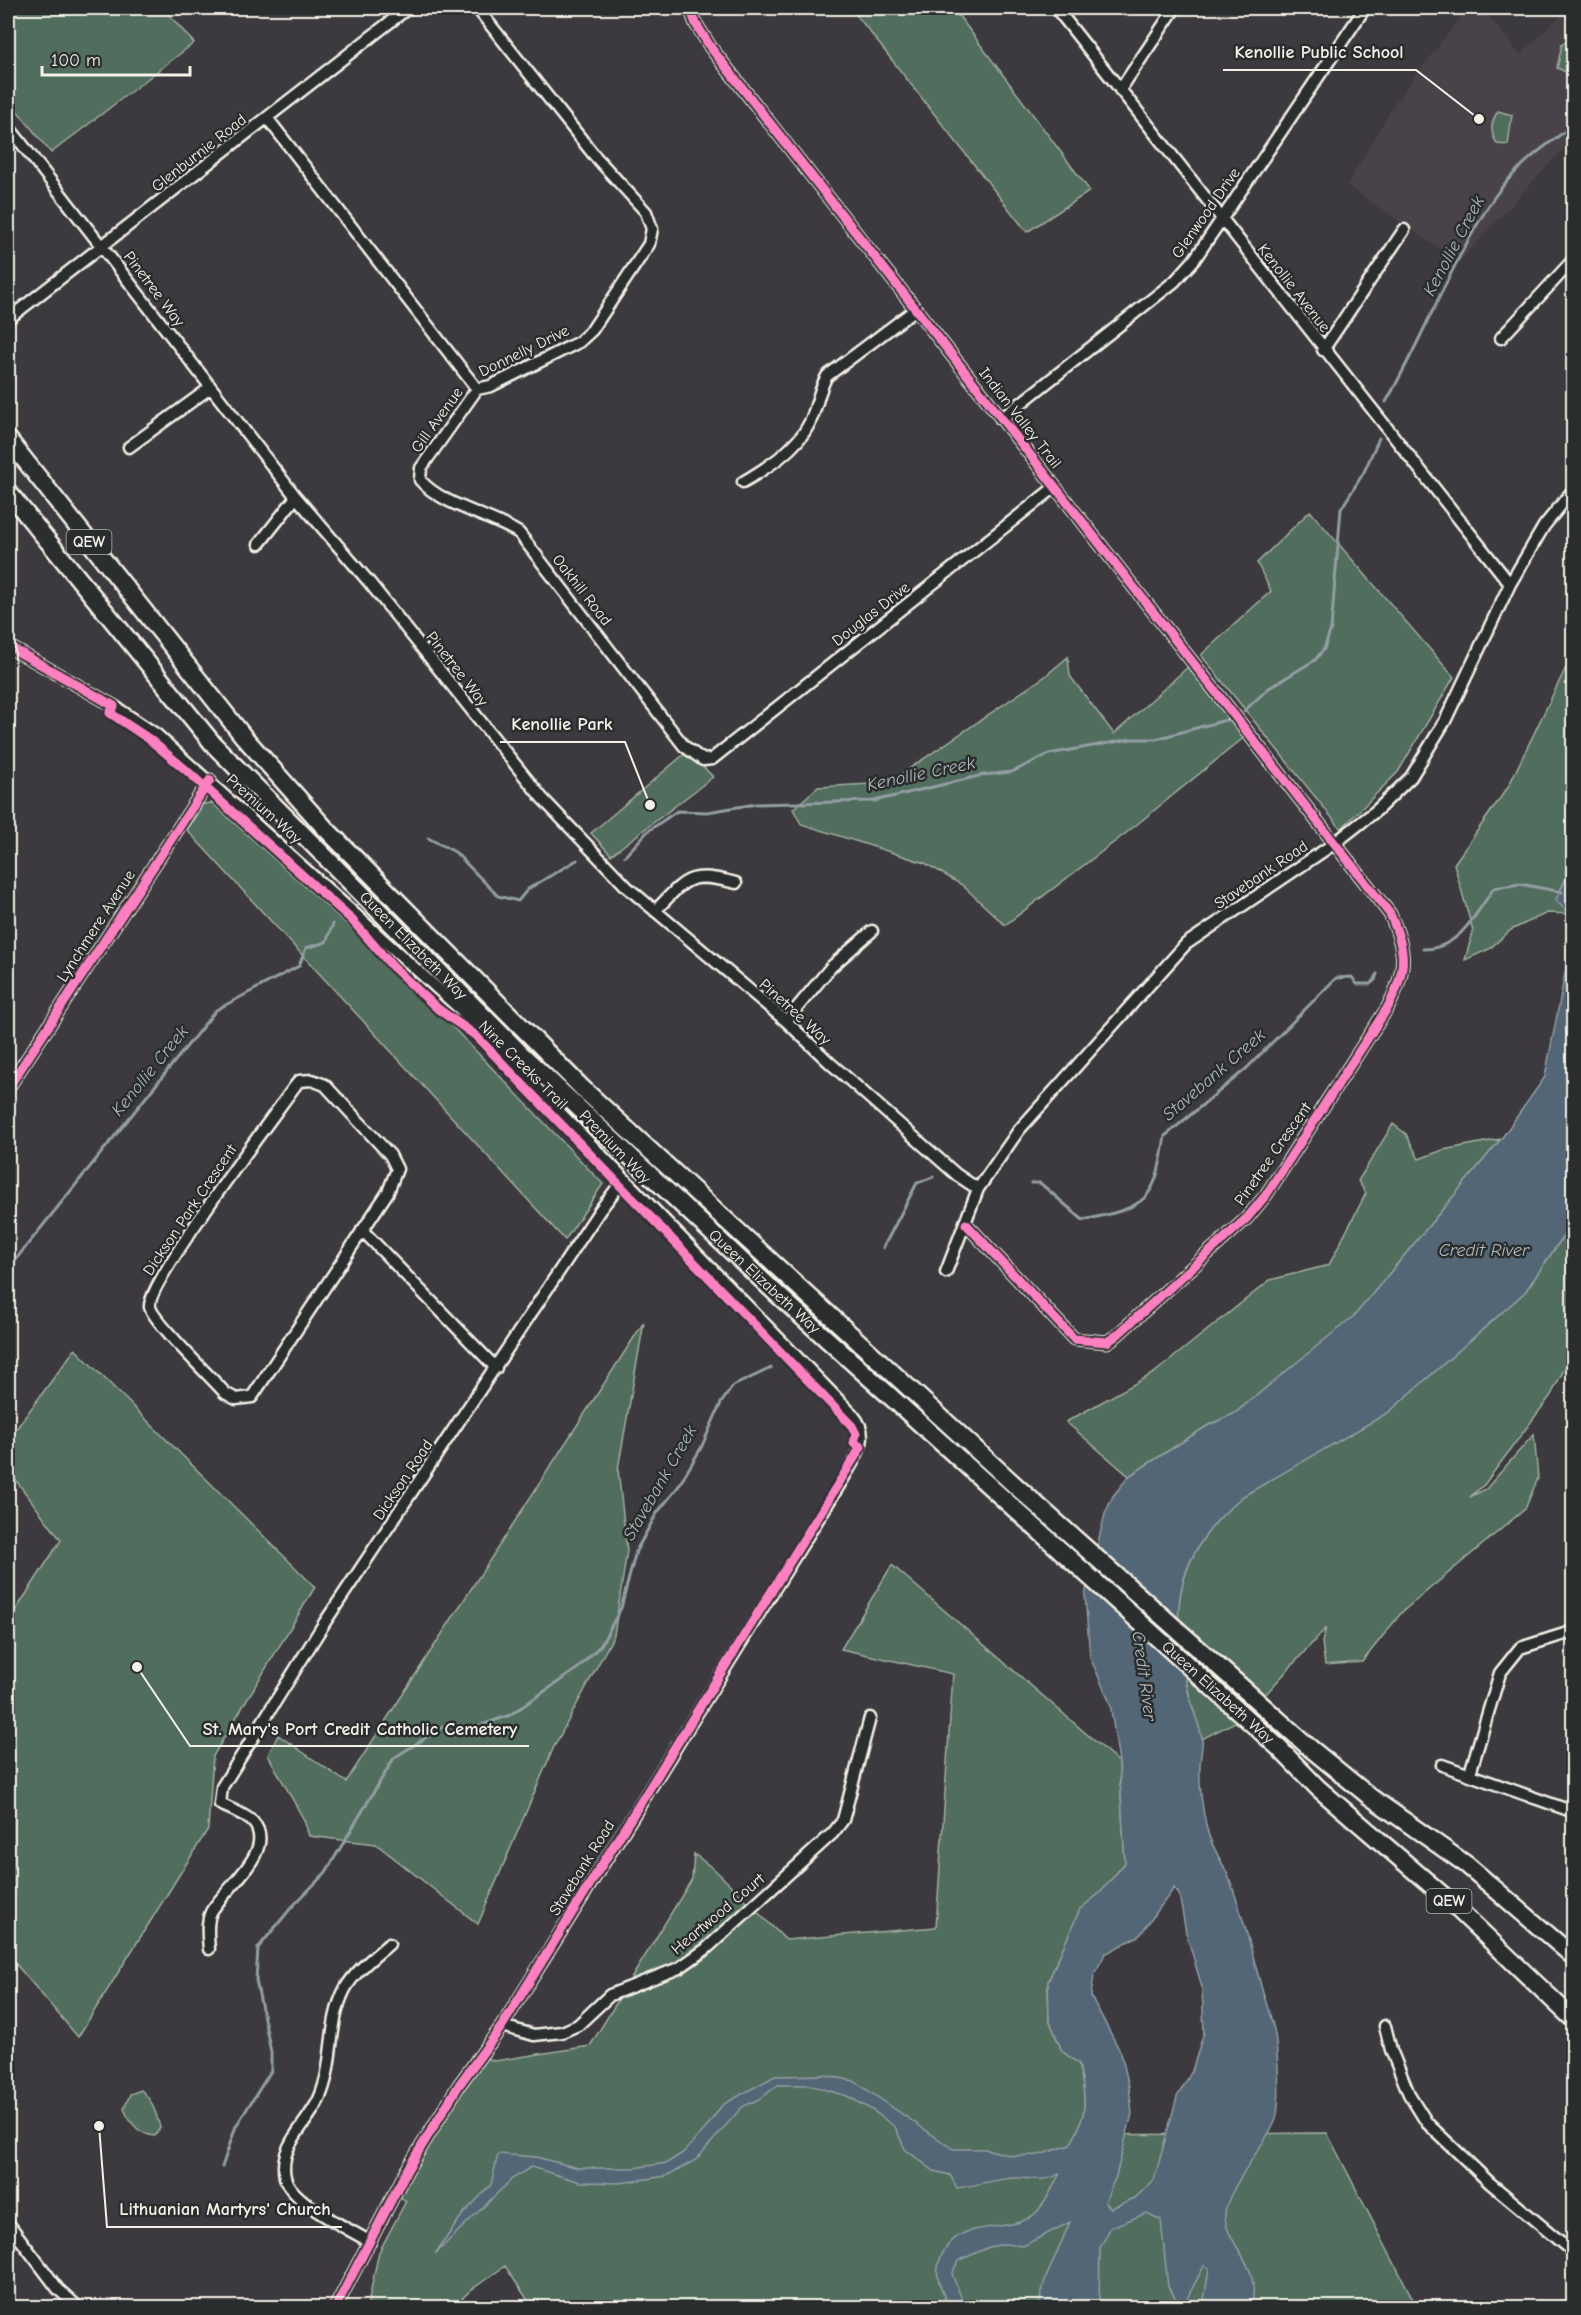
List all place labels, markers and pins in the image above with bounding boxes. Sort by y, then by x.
callout: Kenollie Public School [1223,34,1416,70]
callout: Kenollie Park [500,706,625,742]
callout: St. Mary's Port Credit Catholic Cemetery [190,1710,529,1746]
callout: Lithuanian Martyrs' Church [107,2191,342,2227]

